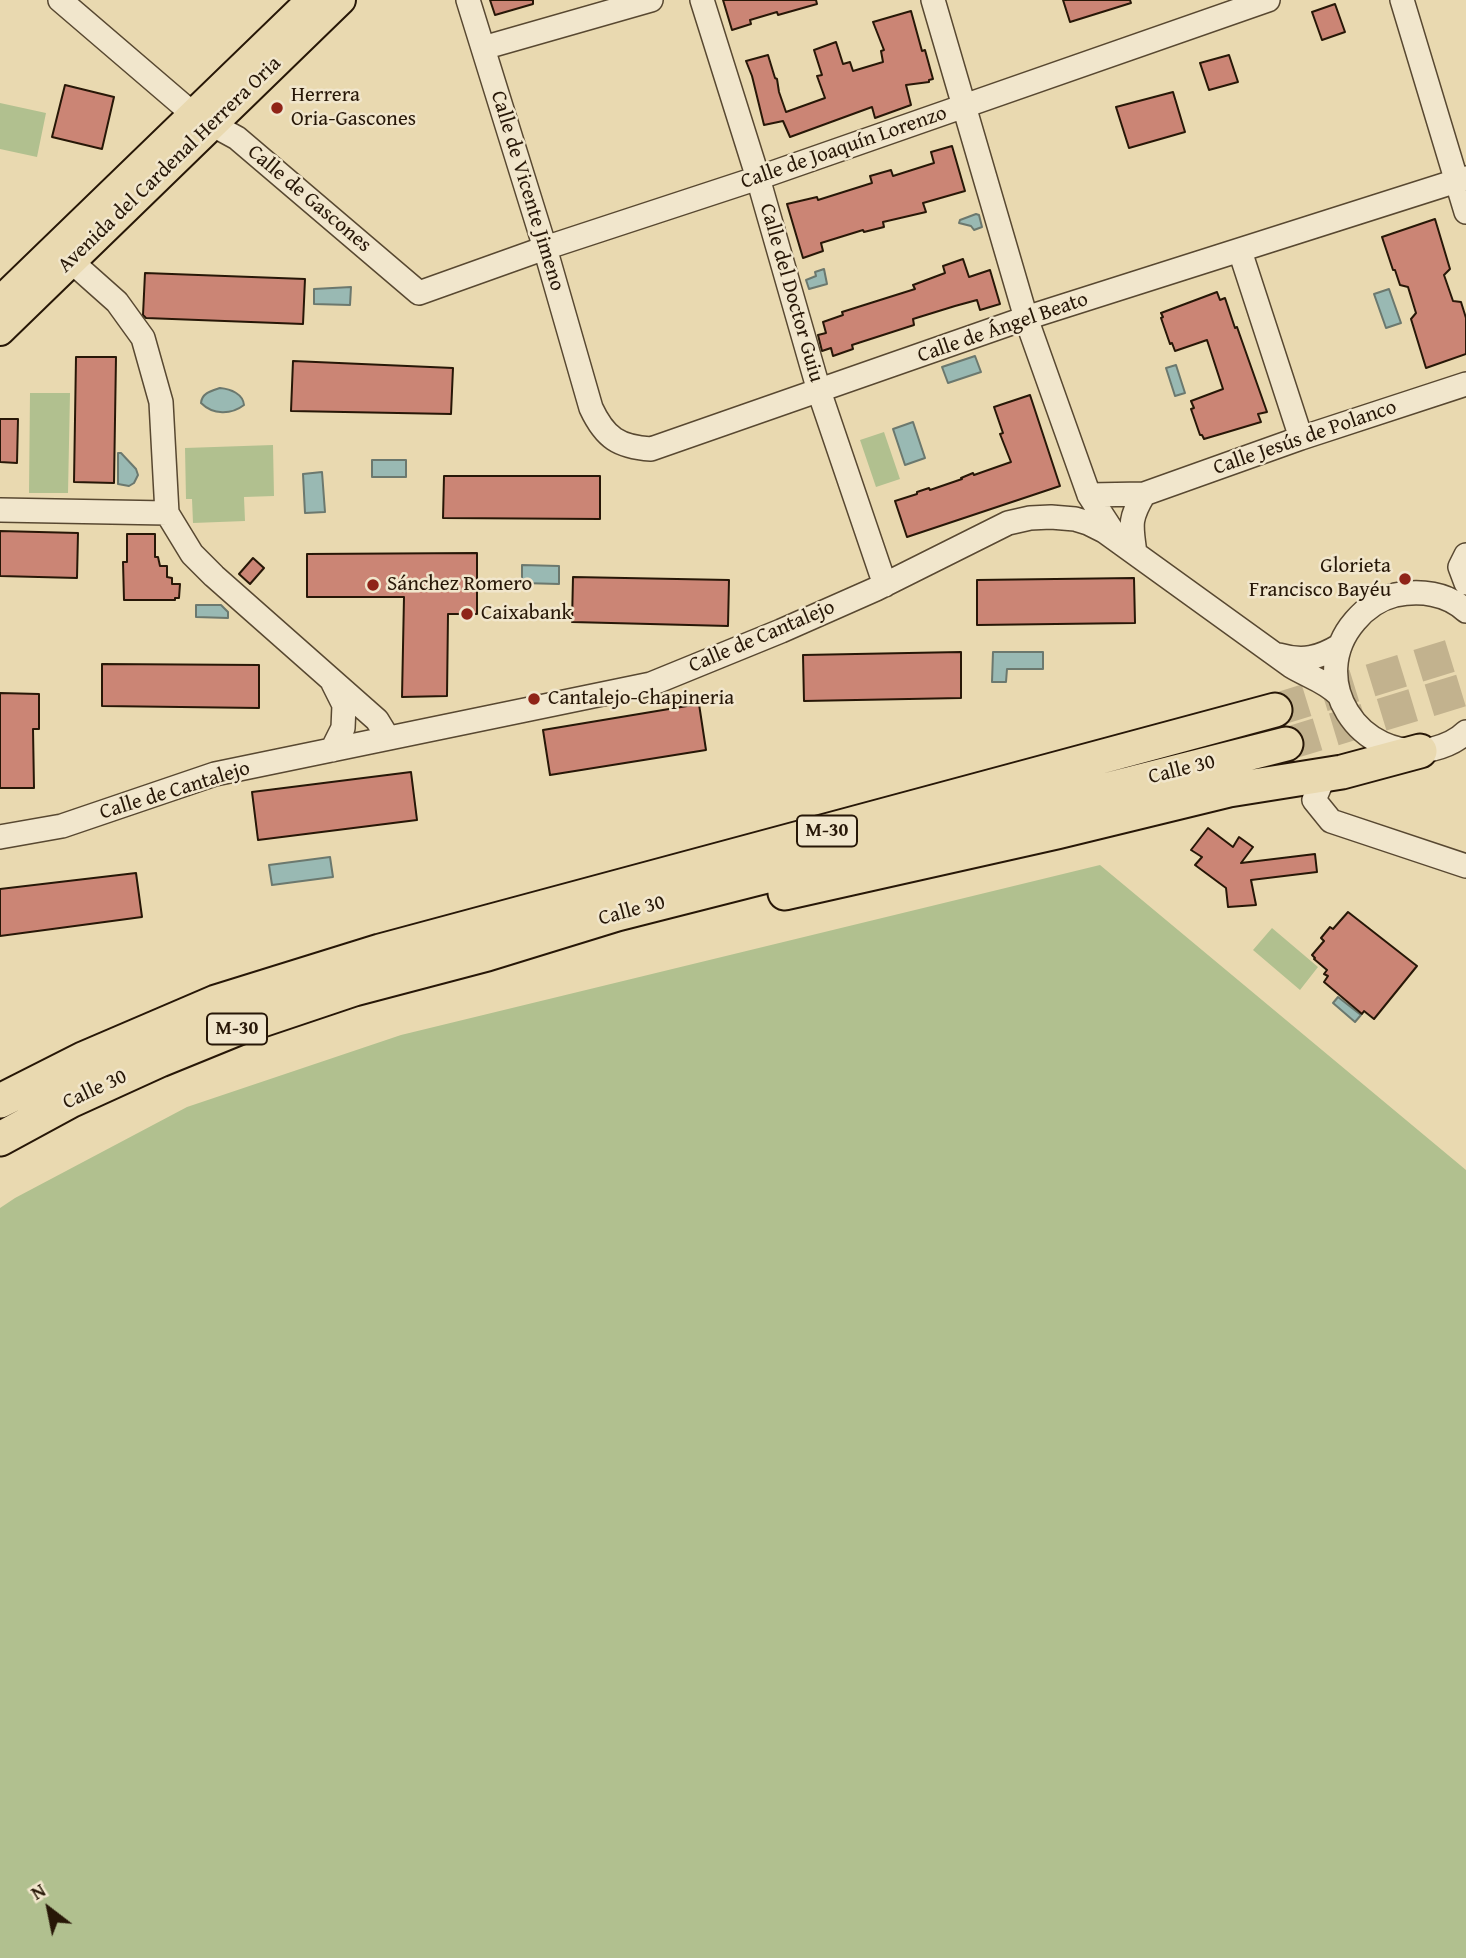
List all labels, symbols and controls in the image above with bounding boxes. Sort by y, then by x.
street label: Avenida del Cardenal Herrera Oria [53,52,287,278]
place label: Herrera Oria-Gascones [291,83,416,133]
street label: Calle de Vicente Jimeno [485,88,569,294]
marker: Herrera Oria-Gascones [269,100,285,116]
street label: Calle de Joaquín Lorenzo [738,101,950,195]
street label: Calle de Gascones [242,140,376,258]
street label: Calle del Doctor Guiu [753,201,829,385]
street label: Calle de Ángel Beato [915,287,1091,369]
street label: Calle Jesús de Polanco [1210,395,1400,481]
place label: Glorieta Francisco Bayéu [1249,554,1391,604]
marker: Glorieta Francisco Bayéu [1397,571,1413,587]
place label: Sánchez Romero [387,572,532,598]
marker: Sánchez Romero [365,577,381,593]
street label: Calle de Cantalejo [685,595,839,679]
place label: Caixabank [481,601,572,627]
marker: Caixabank [459,606,475,622]
place label: Cantalejo-Chapineria [548,686,734,712]
marker: Cantalejo-Chapineria [526,691,542,707]
street label: Calle 30 [1146,750,1218,790]
street label: Calle de Cantalejo [97,756,253,826]
road number: M-30 [797,816,857,846]
street label: Calle 30 [596,890,668,932]
road number: M-30 [207,1014,267,1044]
street label: Calle 30 [59,1064,131,1116]
north arrow [14,1874,84,1944]
text: N [25,1876,51,1906]

